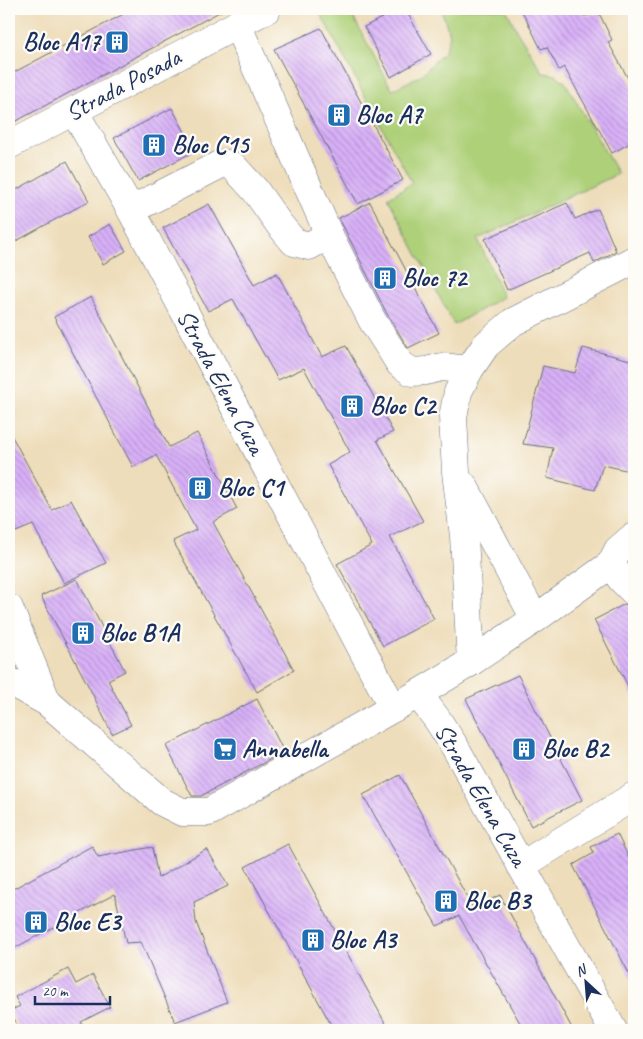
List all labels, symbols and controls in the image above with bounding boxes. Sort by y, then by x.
place label: Bloc A17 [23,26,103,58]
building icon: Bloc A17 [104,29,130,55]
street label: Strada Posada [60,40,188,129]
place label: Bloc A7 [356,99,425,131]
building icon: Bloc A7 [326,102,352,128]
place label: Bloc C15 [172,129,250,161]
building icon: Bloc C15 [141,132,167,158]
place label: Bloc 72 [402,262,469,294]
building icon: Bloc 72 [372,265,398,291]
street label: Strada Elena Cuza [169,304,274,462]
place label: Bloc C2 [370,390,438,422]
building icon: Bloc C2 [339,393,365,419]
place label: Bloc C1 [218,472,286,504]
building icon: Bloc C1 [187,475,213,501]
place label: Bloc B1A [100,617,181,649]
building icon: Bloc B1A [70,620,96,646]
street label: Strada Elena Cuza [427,718,536,875]
place label: Annabella [242,733,330,765]
place label: Bloc B2 [542,733,611,765]
supermarket icon: Annabella [212,736,238,762]
building icon: Bloc B2 [511,736,537,762]
place label: Bloc B3 [464,885,533,917]
building icon: Bloc B3 [433,888,459,914]
place label: Bloc E3 [54,906,123,938]
building icon: Bloc E3 [23,909,49,935]
place label: Bloc A3 [330,924,399,956]
building icon: Bloc A3 [300,927,326,953]
north arrow [560,956,610,1006]
text: N [573,960,590,980]
scale bar [35,974,110,1006]
text: 20 m [42,982,69,1001]

